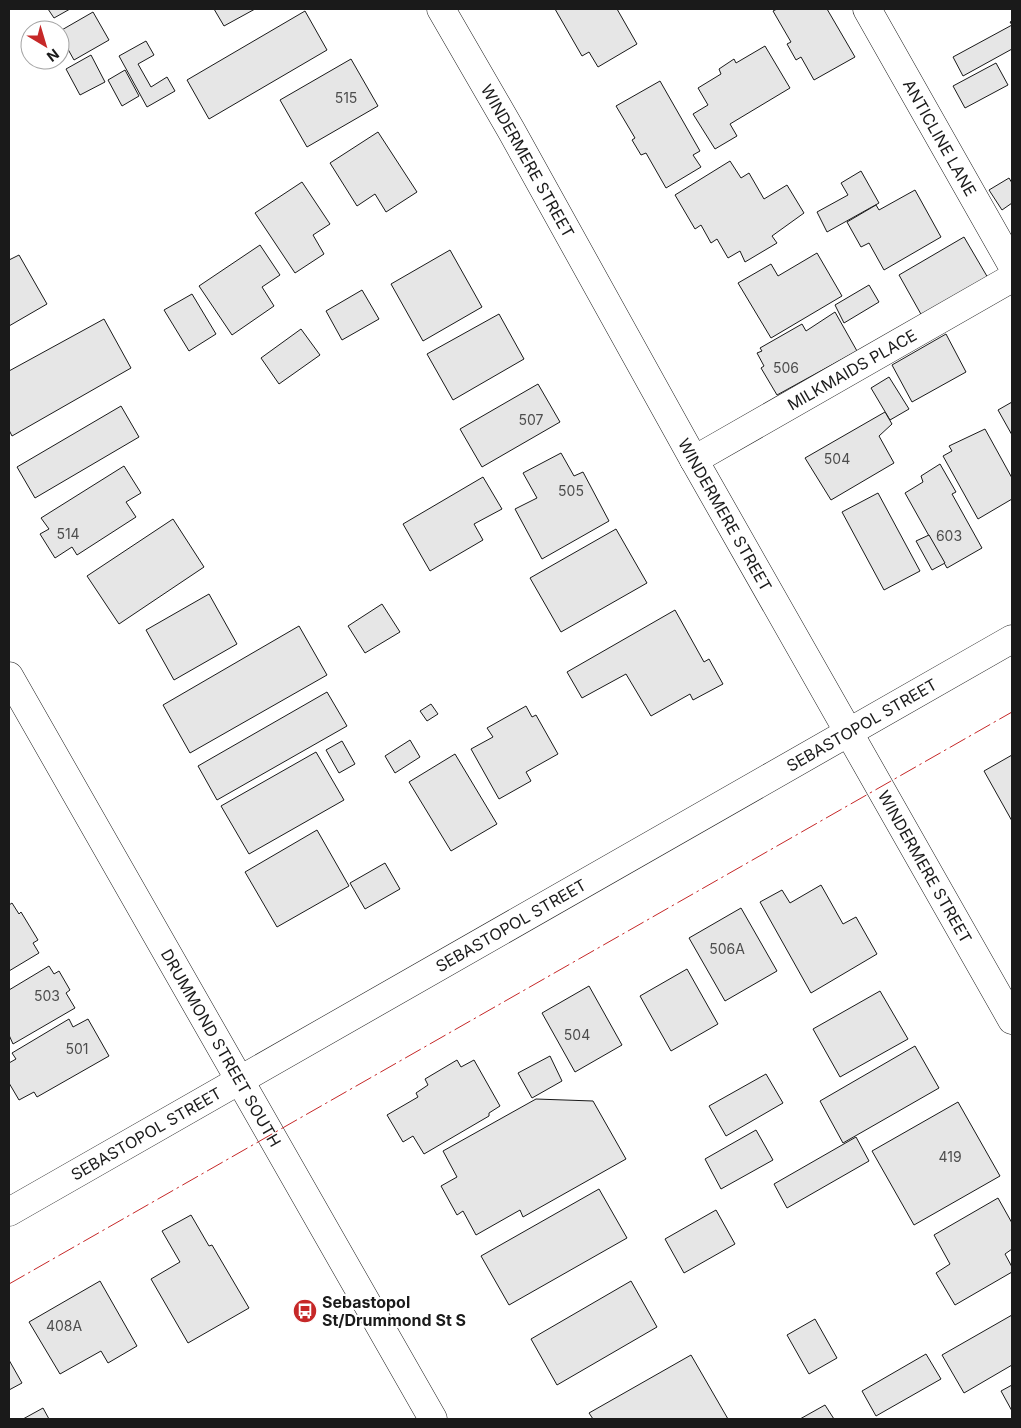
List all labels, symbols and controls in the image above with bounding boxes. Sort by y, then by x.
north arrow [20,20,70,70]
text: N [44,46,63,66]
street label: ANTICLINE LANE [899,76,981,200]
street label: WINDERMERE STREET [477,81,579,241]
house number: 515 [335,89,357,106]
street label: MILKMAIDS PLACE [784,325,920,414]
house number: 506 [773,359,799,376]
house number: 507 [519,411,544,428]
street label: WINDERMERE STREET [674,435,776,595]
house number: 504 [824,450,850,467]
house number: 505 [558,482,584,499]
house number: 514 [56,525,80,542]
house number: 603 [936,527,962,544]
street label: SEBASTOPOL STREET [783,674,941,776]
street label: WINDERMERE STREET [874,787,976,947]
street label: SEBASTOPOL STREET [432,874,590,976]
house number: 506A [709,940,745,957]
street label: DRUMMOND STREET SOUTH [157,945,285,1150]
house number: 503 [34,987,60,1004]
house number: 504 [564,1026,590,1043]
house number: 501 [65,1040,89,1057]
street label: SEBASTOPOL STREET [67,1083,225,1185]
house number: 419 [938,1148,962,1165]
place label: Sebastopol St/Drummond St S [322,1292,466,1330]
bus stop icon: Sebastopol St/Drummond St S [292,1298,318,1324]
house number: 408A [46,1317,82,1334]

